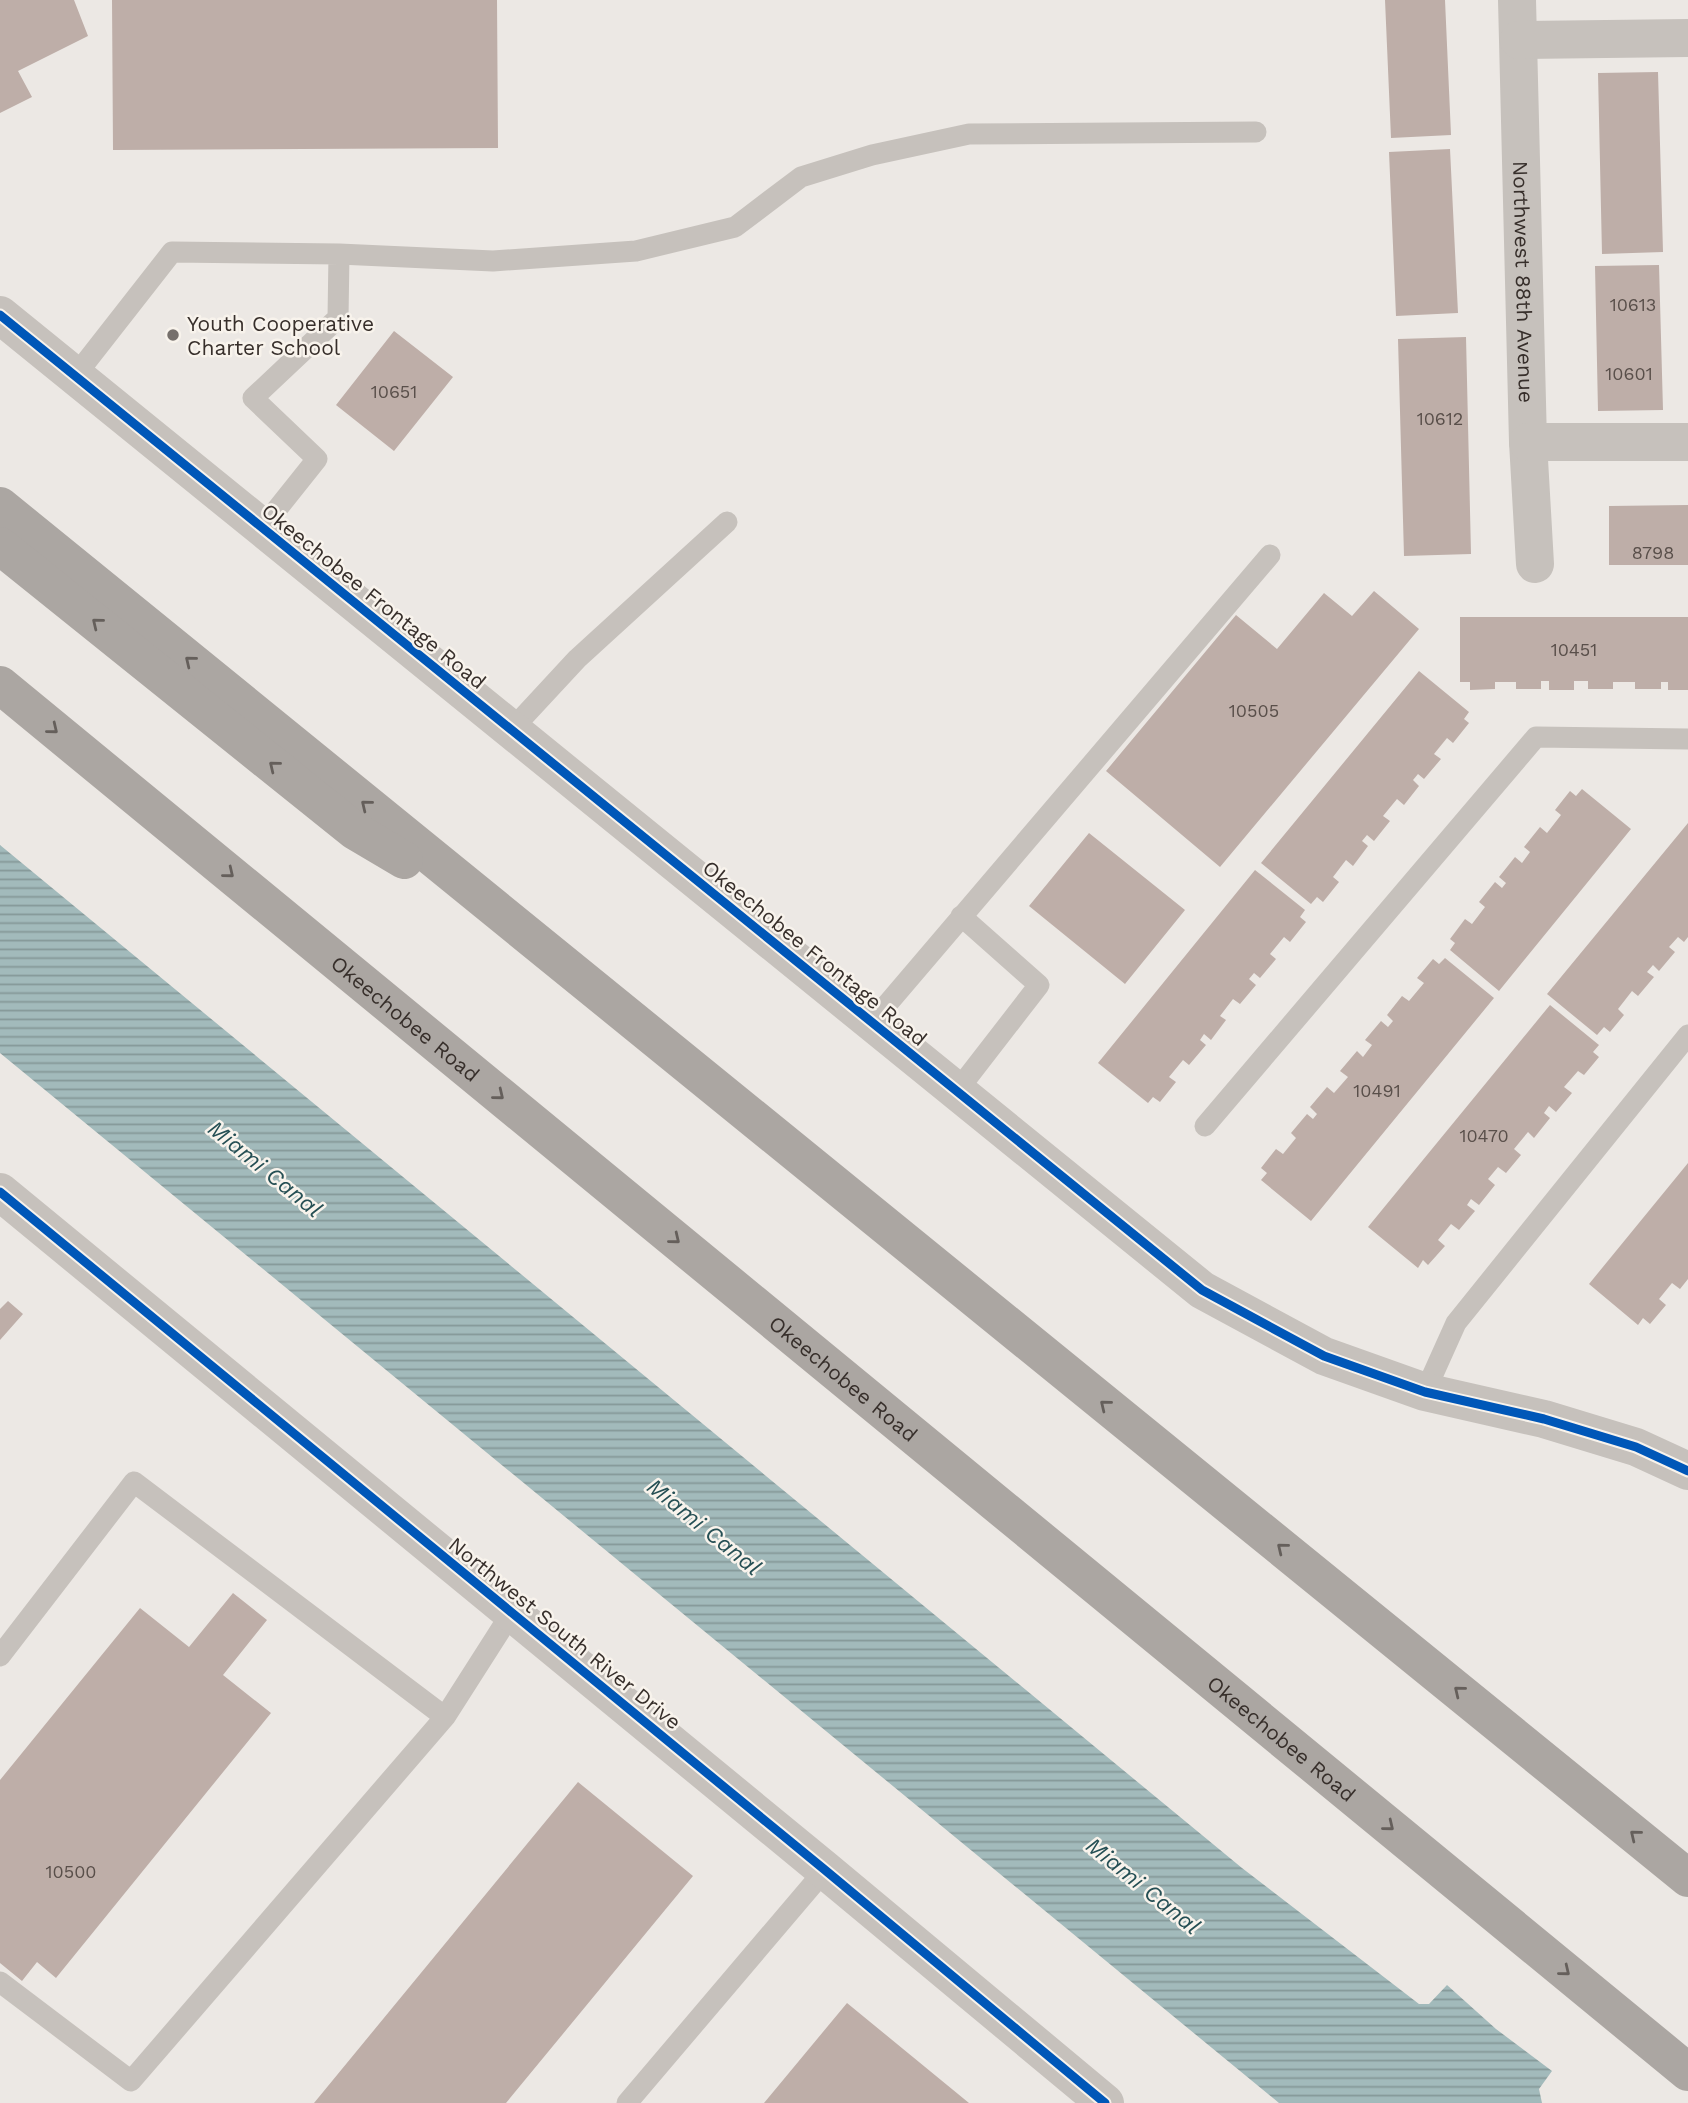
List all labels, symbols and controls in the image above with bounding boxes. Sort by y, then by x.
street label: Northwest 88th Avenue [1509,161,1540,403]
house number: 10613 [1610,294,1656,315]
place label: Youth Cooperative Charter School [187,311,374,360]
marker: Youth Cooperative Charter School [165,327,181,343]
house number: 10601 [1605,363,1653,384]
house number: 10651 [371,381,417,402]
house number: 10612 [1417,408,1463,429]
street label: Okeechobee Frontage Road [257,498,491,694]
house number: 8798 [1632,542,1674,563]
one-way arrow [92,619,104,632]
house number: 10451 [1551,639,1597,660]
one-way arrow [185,656,197,669]
house number: 10505 [1229,700,1279,721]
one-way arrow [45,720,57,733]
one-way arrow [269,762,282,774]
one-way arrow [362,800,374,813]
street label: Okeechobee Frontage Road [698,855,932,1051]
one-way arrow [220,865,233,877]
street label: Okeechobee Road [326,950,485,1087]
house number: 10491 [1353,1080,1401,1101]
one-way arrow [491,1087,504,1099]
water label: Miami Canal [203,1115,327,1223]
house number: 10470 [1459,1125,1509,1146]
one-way arrow [667,1231,679,1244]
street label: Okeechobee Road [764,1310,923,1447]
one-way arrow [1101,1400,1113,1413]
water label: Miami Canal [642,1473,766,1581]
street label: Northwest South River Drive [444,1531,686,1735]
one-way arrow [1278,1544,1291,1556]
street label: Okeechobee Road [1203,1670,1361,1806]
one-way arrow [1454,1687,1466,1700]
one-way arrow [1381,1818,1394,1830]
one-way arrow [1631,1831,1644,1843]
water label: Miami Canal [1081,1832,1205,1940]
house number: 10500 [45,1861,97,1882]
one-way arrow [1557,1962,1569,1975]

